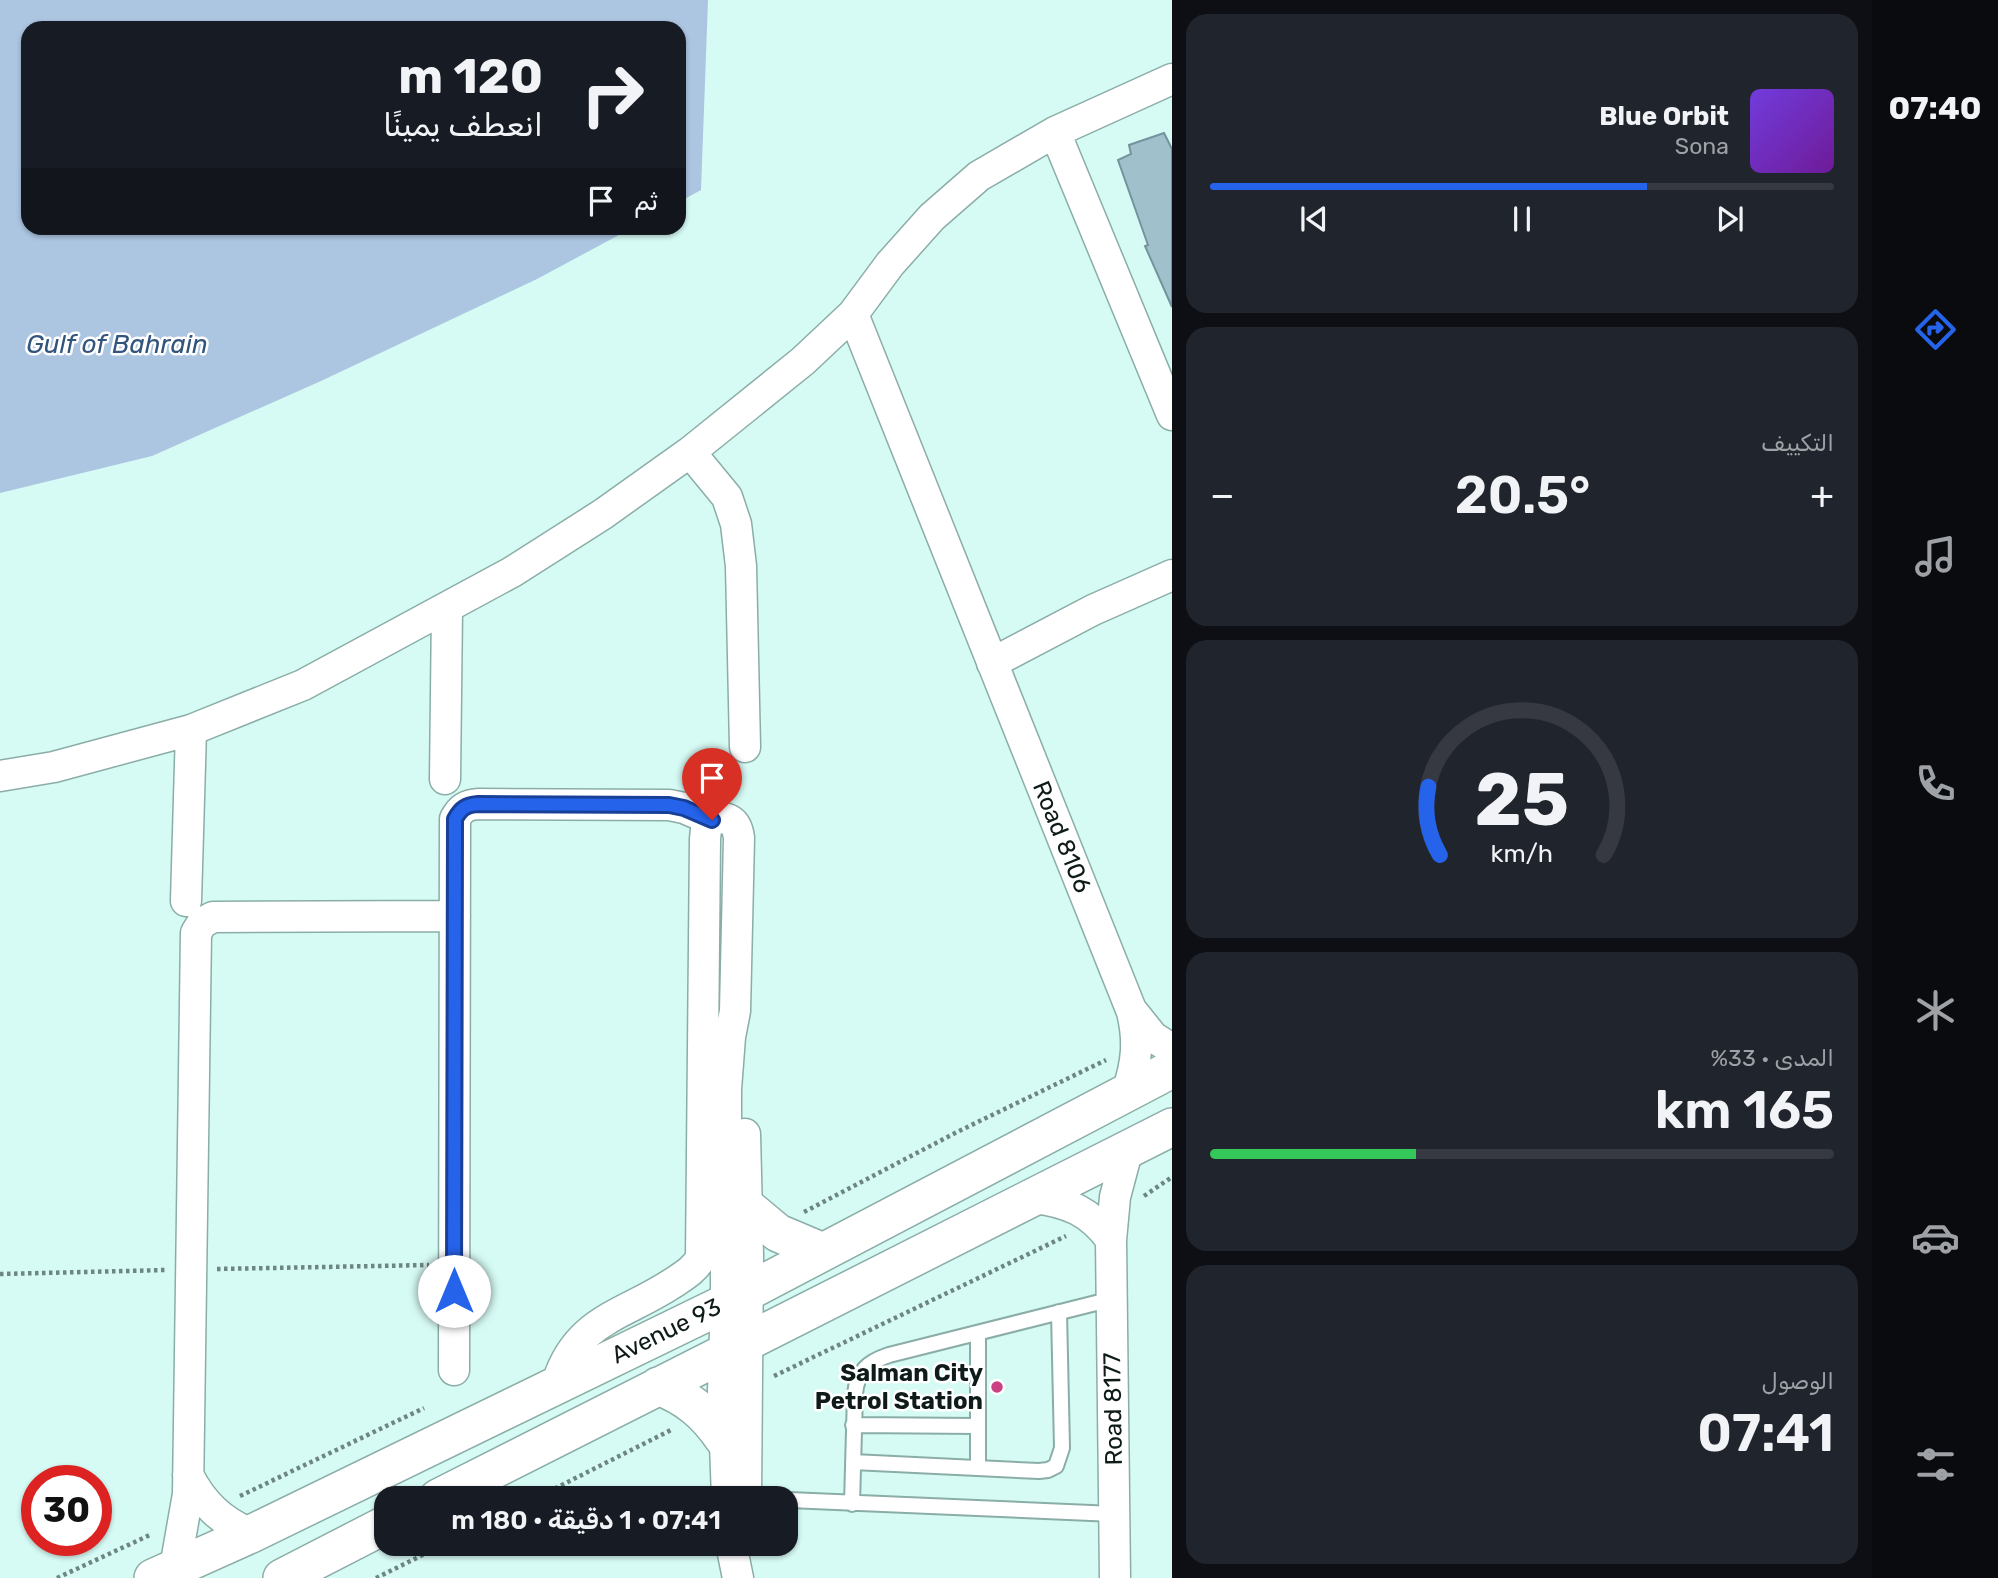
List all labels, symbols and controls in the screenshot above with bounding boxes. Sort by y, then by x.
text: 120 m [398,47,543,105]
icon: right [567,49,658,140]
text: 07:40 [1888,89,1982,127]
text: Blue Orbit [1599,101,1729,132]
text: انعطف يمينًا [383,106,543,144]
text: Sona [1675,132,1729,160]
icon: arrive [582,182,620,220]
text: ثم [634,186,658,217]
icon: previous [1295,200,1333,238]
icon: pause [1503,200,1541,238]
icon: next [1711,200,1749,238]
icon: directions [1911,305,1960,354]
water label: Gulf of Bahrain [26,329,208,360]
text: التكييف [1761,429,1834,457]
text: 20.5° [1455,464,1590,526]
text: − [1210,472,1235,518]
text: + [1810,472,1834,518]
icon: music [1911,532,1960,581]
pin [682,748,742,820]
text: 25 [1475,757,1569,843]
icon: arrive [693,759,731,797]
icon: phone [1911,759,1960,808]
street label: Road 8106 [1027,777,1097,897]
text: km/h [1491,839,1553,868]
icon: climate [1911,986,1960,1035]
text: المدى · 33% [1711,1044,1834,1072]
text: 165 km [1655,1079,1834,1141]
icon: car [1911,1213,1960,1262]
position arrow [417,1254,491,1328]
street label: Avenue 93 [607,1293,725,1369]
street label: Road 8177 [1098,1352,1128,1466]
place label: Salman City Petrol Station [815,1359,983,1415]
text: الوصول [1762,1367,1834,1395]
marker: Salman City Petrol Station [989,1379,1005,1395]
text: 07:41 [1697,1402,1834,1464]
icon: filters [1911,1440,1960,1489]
speed limit sign: 30 [21,1465,112,1556]
text: 07:41 · 1 دقيقة · 180 m [451,1505,721,1536]

